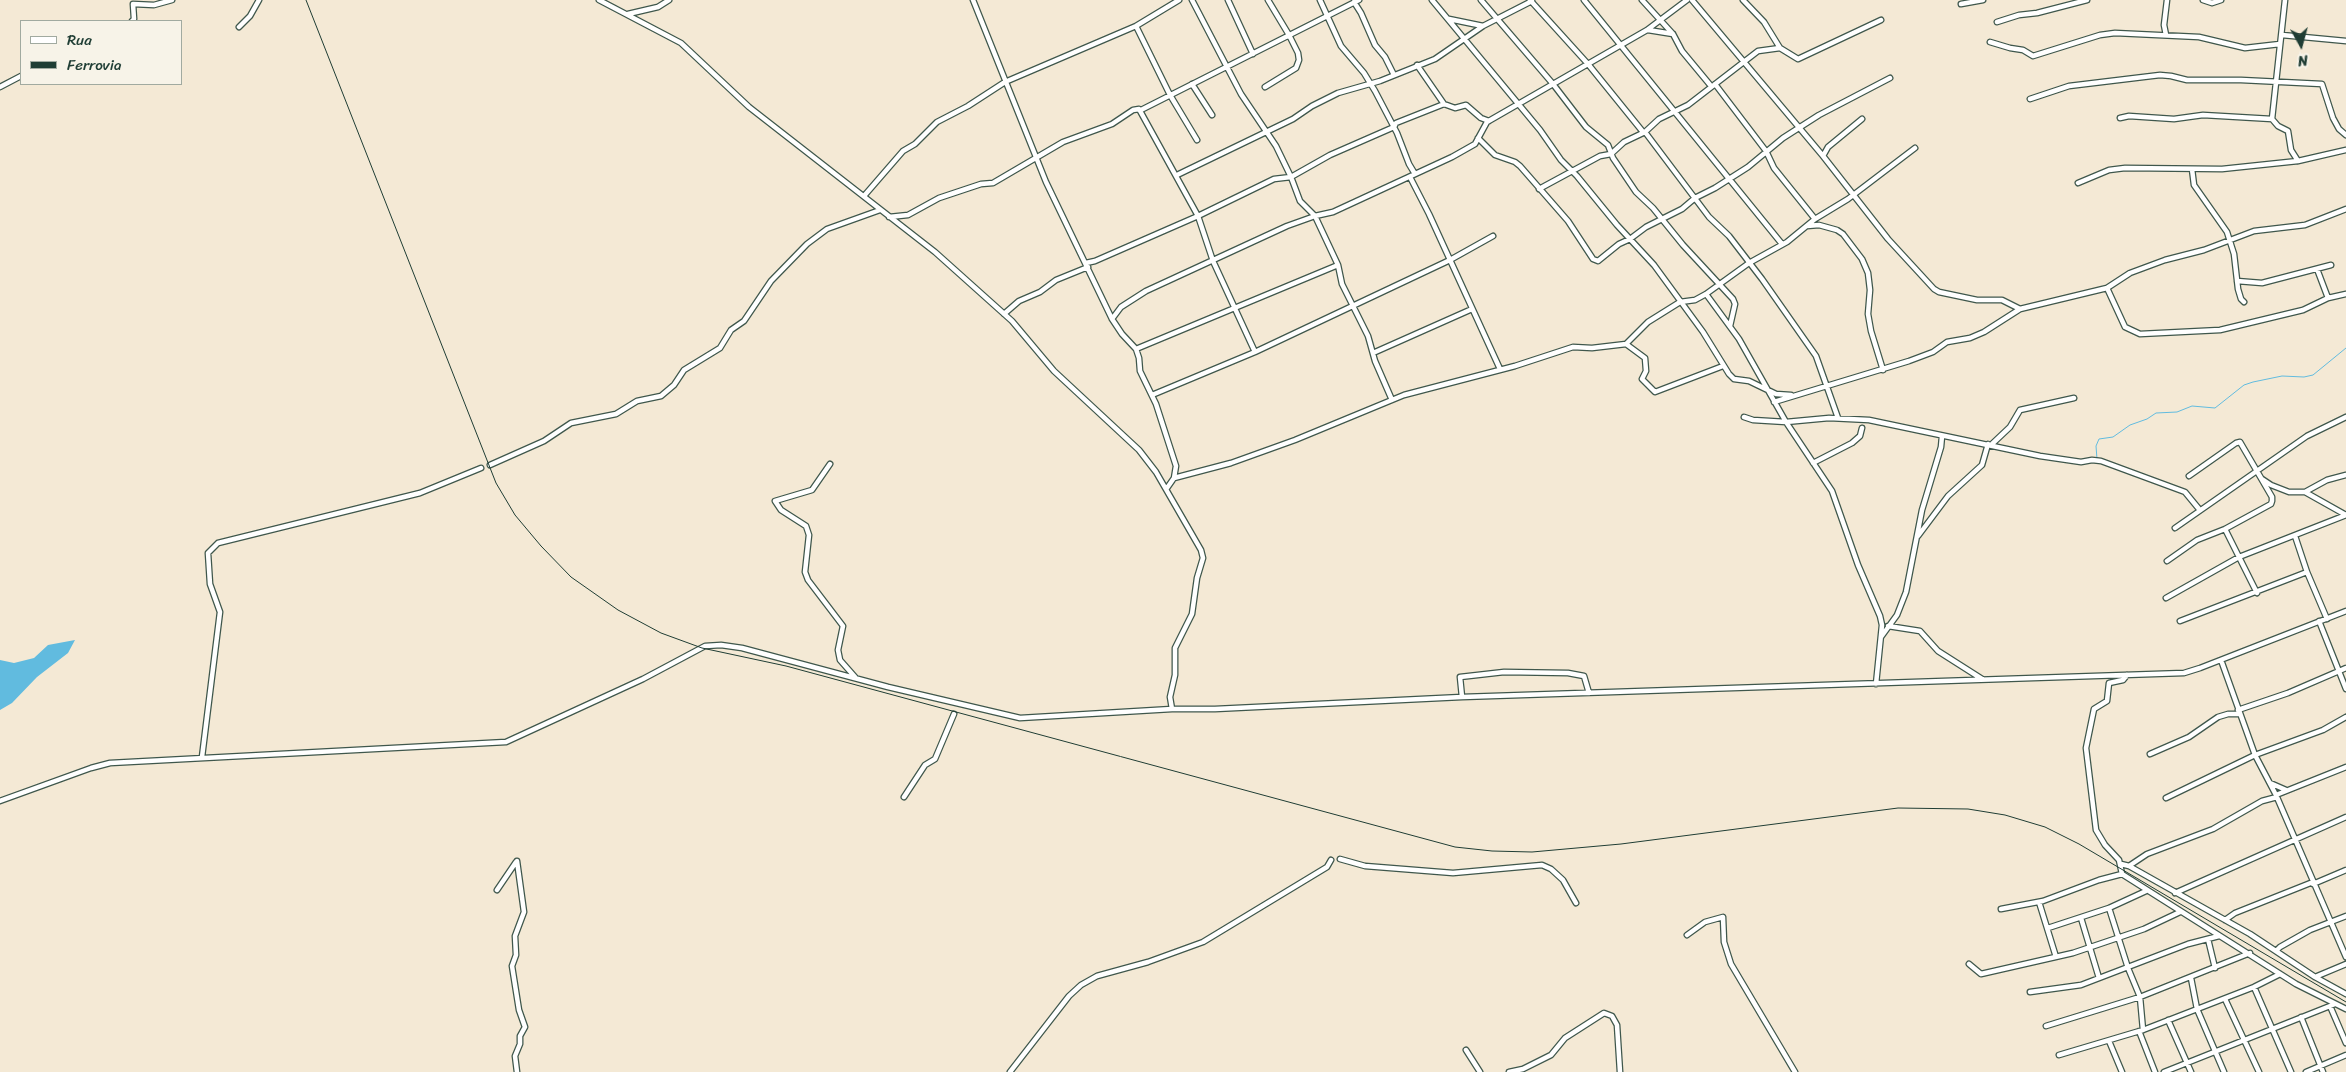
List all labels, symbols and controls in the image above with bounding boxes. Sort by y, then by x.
legend [20,20,182,85]
north arrow [2276,20,2326,70]
text: Rua [67,27,92,53]
text: N [2297,47,2309,73]
text: Ferrovia [67,52,121,78]

